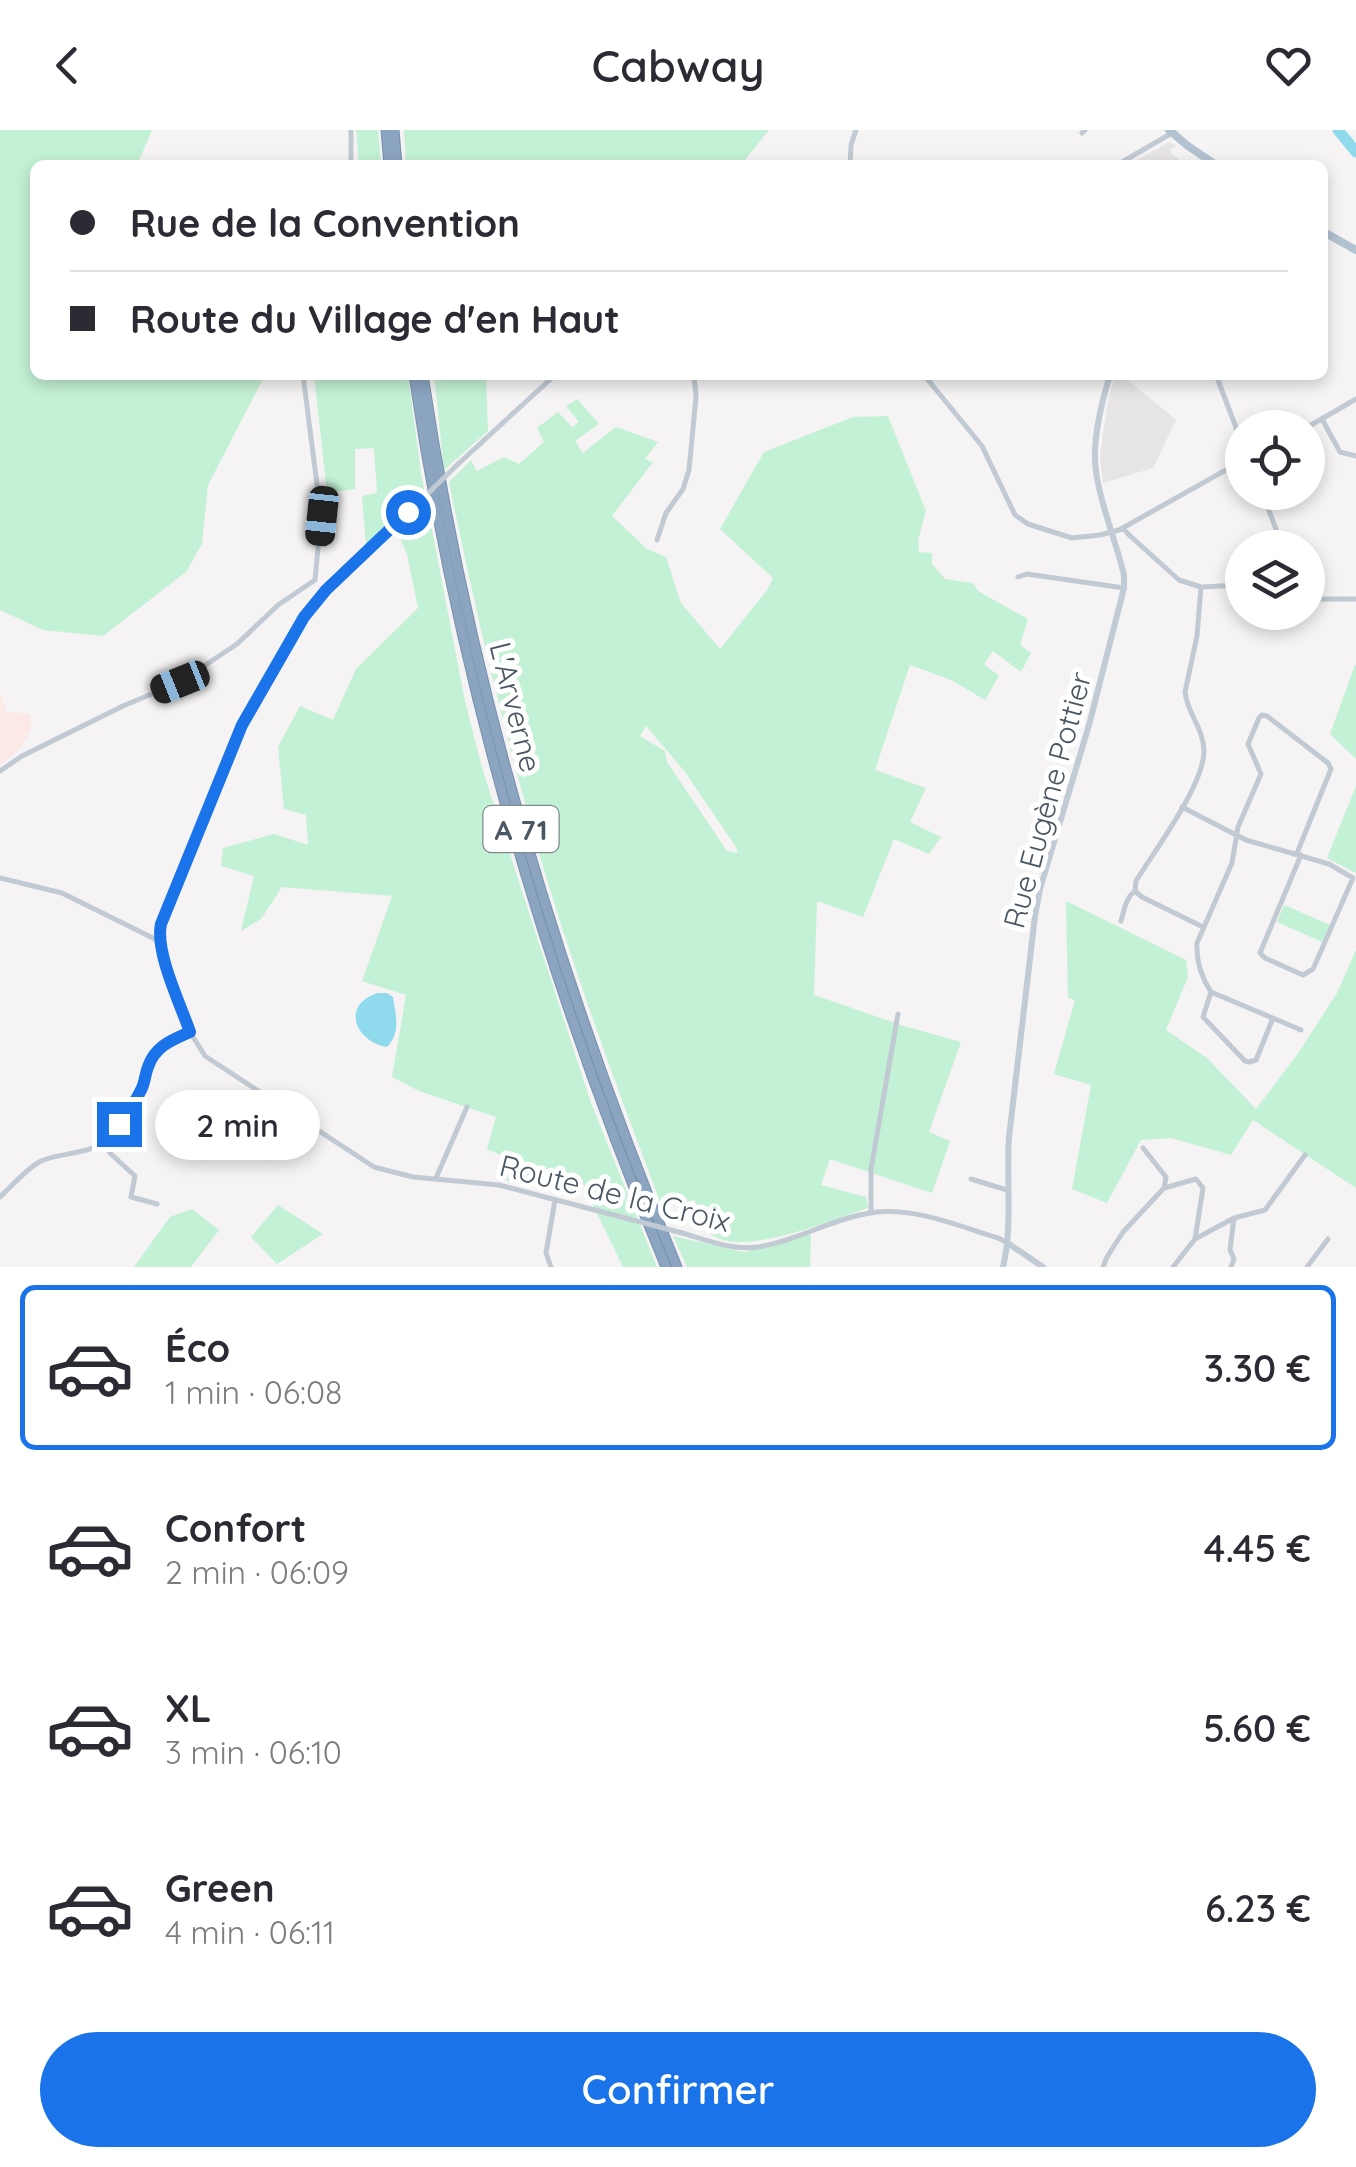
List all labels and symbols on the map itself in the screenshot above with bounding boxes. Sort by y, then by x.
car [304,485,340,547]
route start [386,490,431,535]
street label: L'Arverne [482,638,550,776]
car [147,657,213,707]
street label: Rue Eugène Pottier [994,667,1100,932]
road number: A 71 [484,806,558,852]
callout: 2 min [154,1089,319,1159]
route end [97,1102,142,1147]
street label: Route de la Croix [496,1146,734,1240]

